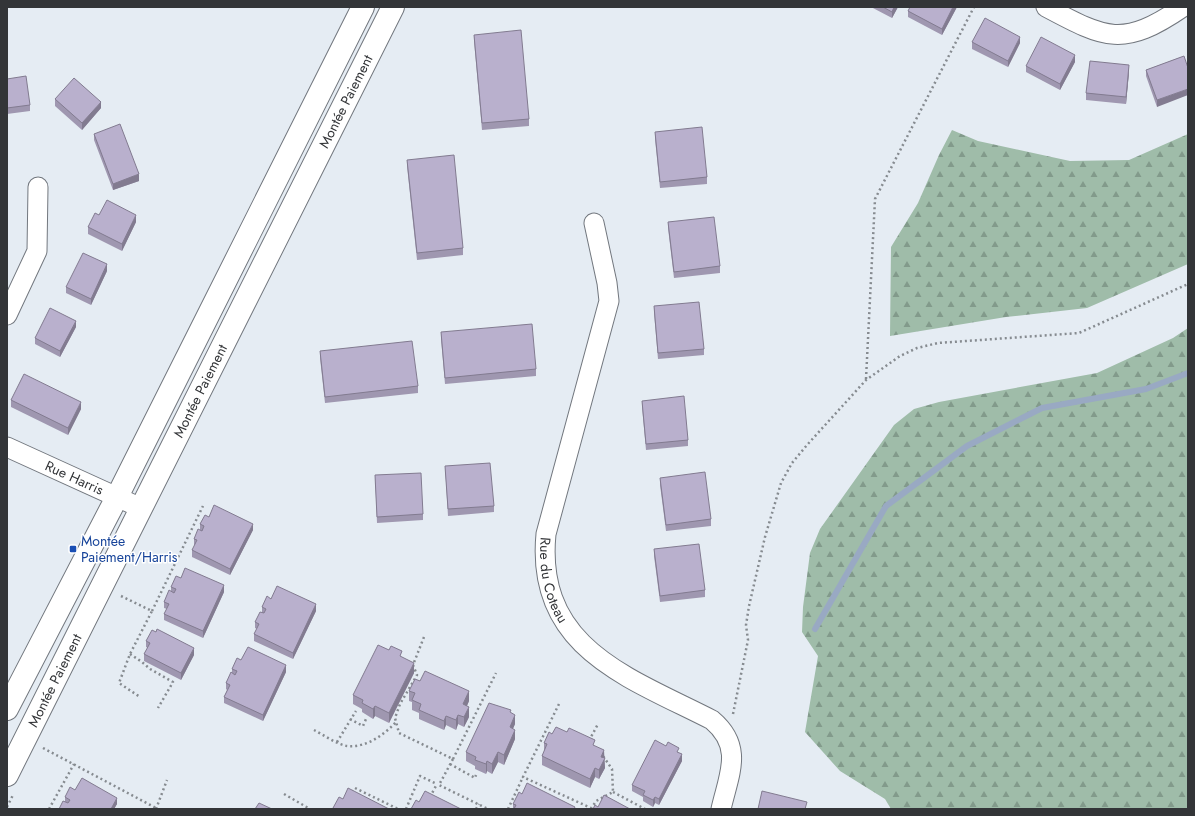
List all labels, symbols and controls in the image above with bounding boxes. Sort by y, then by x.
street label: Montée Paiement [314,51,378,151]
street label: Montée Paiement [168,340,232,441]
street label: Rue Harris [42,456,107,500]
place label: Montée Paiement/Harris [81,531,178,567]
street label: Rue du Coteau [535,537,573,627]
marker: Montée Paiement/Harris [68,544,78,554]
street label: Montée Paiement [23,630,87,730]

